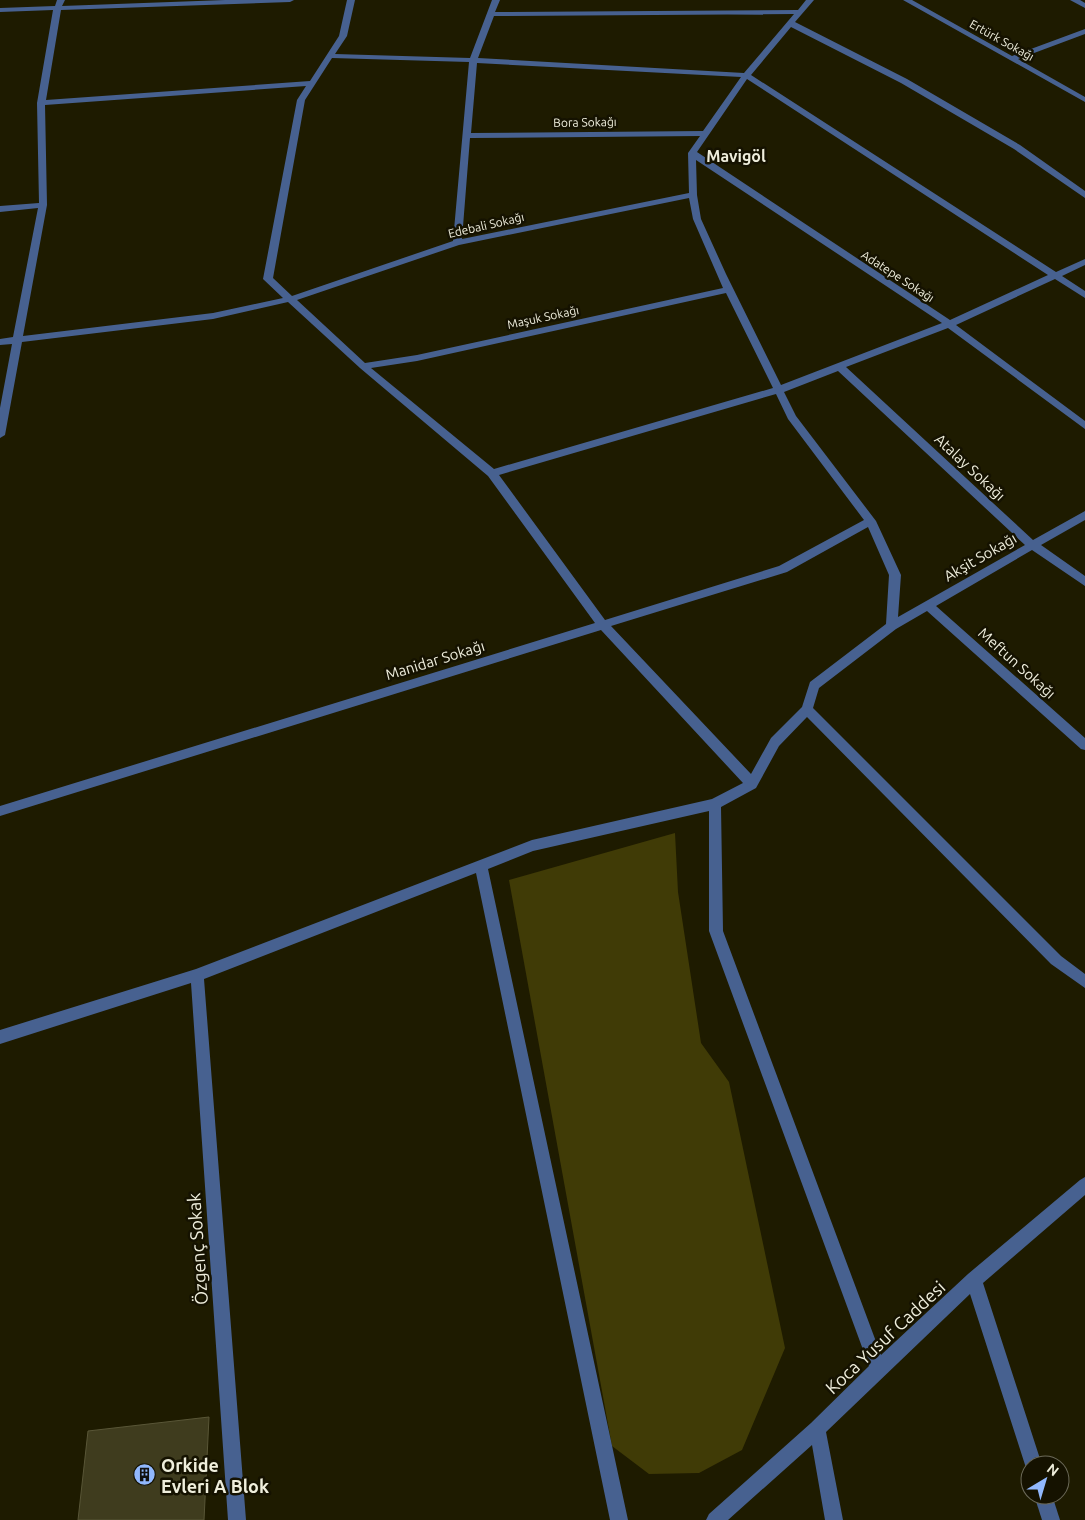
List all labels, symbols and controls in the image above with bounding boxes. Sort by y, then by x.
street label: Ertürk Sokağı [968,17,1036,63]
street label: Bora Sokağı [553,115,617,129]
district label: Mavigöl [706,147,766,165]
street label: Edebali Sokağı [447,210,525,240]
street label: Adatepe Sokağı [859,248,937,304]
street label: Maşuk Sokağı [506,303,580,331]
street label: Atalay Sokağı [931,430,1009,504]
street label: Akşit Sokağı [941,529,1019,585]
street label: Meftun Sokağı [975,624,1059,702]
street label: Manidar Sokağı [383,637,487,683]
street label: Özgenç Sokak [183,1192,211,1306]
street label: Koca Yusuf Caddesi [821,1277,949,1397]
place label: Orkide Evleri A Blok [161,1455,269,1496]
north arrow [1020,1455,1070,1505]
text: N [1044,1460,1062,1479]
building icon: Orkide Evleri A Blok [133,1463,157,1487]

